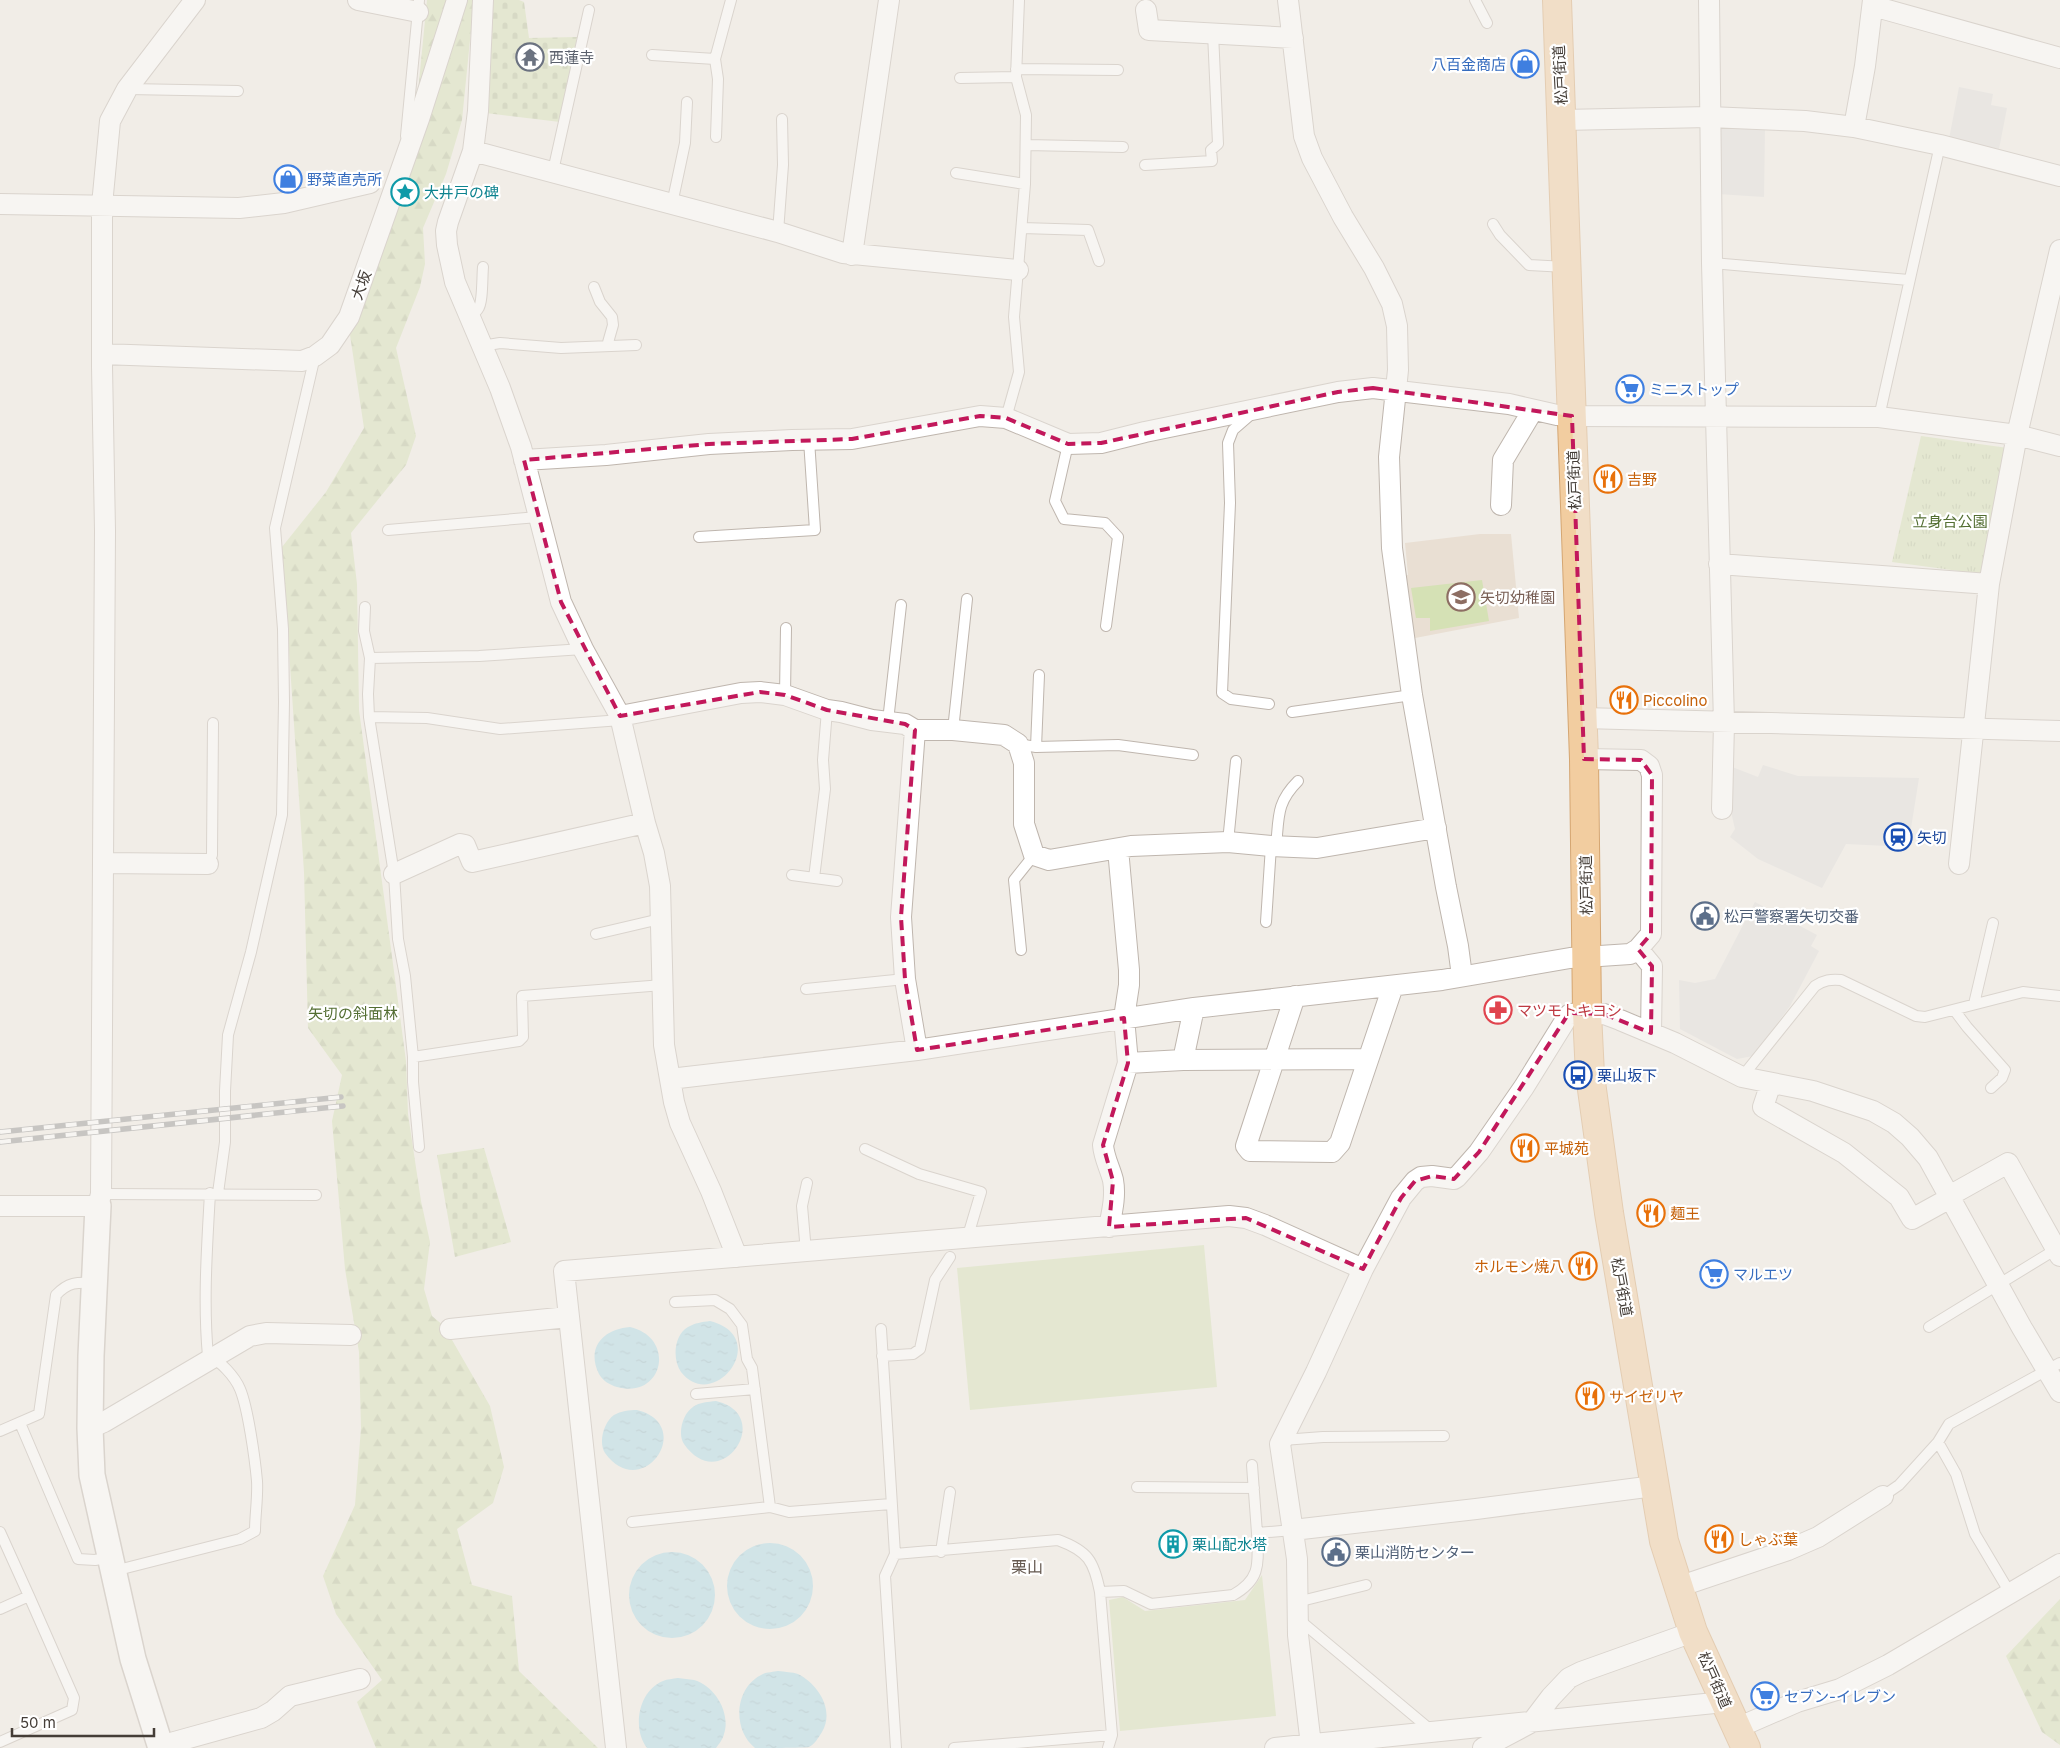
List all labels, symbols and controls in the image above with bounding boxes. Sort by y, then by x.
temple icon: 西蓮寺 [515,42,545,72]
street label: 松戸街道 [1549,45,1571,105]
place label: 西蓮寺 [549,48,594,67]
shop icon: 八百金商店 [1510,49,1540,79]
place label: 八百金商店 [1431,55,1506,74]
shop icon: 野菜直売所 [273,164,303,194]
place label: 野菜直売所 [307,170,382,189]
place icon: 大井戸の碑 [390,177,420,207]
place label: 大井戸の碑 [424,183,499,202]
street label: 大坂 [347,268,375,302]
supermarket icon: ミニストップ [1615,374,1645,404]
place label: ミニストップ [1649,380,1739,399]
street label: 松戸街道 [1563,450,1585,510]
restaurant icon: 吉野 [1593,464,1623,494]
place label: 吉野 [1627,470,1657,489]
park label: 立身台公園 [1912,512,1988,531]
school or university icon: 矢切幼稚園 [1446,582,1476,612]
place label: 矢切幼稚園 [1480,588,1555,607]
restaurant icon: Piccolino [1609,685,1639,715]
place label: Piccolino [1643,691,1707,710]
station icon: 矢切 [1883,822,1913,852]
place label: 矢切 [1917,828,1947,847]
street label: 松戸街道 [1576,855,1596,915]
public building icon: 松戸警察署矢切交番 [1690,901,1720,931]
place label: 松戸警察署矢切交番 [1724,907,1859,926]
pharmacy icon: マツモトキヨシ [1483,995,1513,1025]
place label: マツモトキヨシ [1517,1001,1622,1020]
park label: 矢切の斜面林 [308,1004,398,1023]
bus stop icon: 栗山坂下 [1563,1060,1593,1090]
place label: 栗山坂下 [1597,1066,1657,1085]
restaurant icon: 平城苑 [1510,1133,1540,1163]
place label: 平城苑 [1544,1139,1589,1158]
restaurant icon: 麺王 [1636,1198,1666,1228]
place label: 麺王 [1670,1204,1700,1223]
restaurant icon: ホルモン焼八 [1568,1251,1598,1281]
street label: 松戸街道 [1607,1256,1637,1318]
place label: ホルモン焼八 [1474,1257,1564,1276]
supermarket icon: マルエツ [1699,1259,1729,1289]
place label: マルエツ [1733,1265,1793,1284]
restaurant icon: サイゼリヤ [1575,1381,1605,1411]
place label: サイゼリヤ [1609,1387,1684,1406]
restaurant icon: しゃぶ葉 [1704,1524,1734,1554]
building icon: 栗山配水塔 [1158,1529,1188,1559]
place label: しゃぶ葉 [1738,1530,1798,1549]
place label: 栗山配水塔 [1192,1535,1267,1554]
public building icon: 栗山消防センター [1321,1537,1351,1567]
place label: 栗山消防センター [1355,1543,1475,1562]
district label: 栗山 [1011,1557,1043,1577]
street label: 松戸街道 [1694,1649,1736,1711]
supermarket icon: セブン-イレブン [1750,1681,1780,1711]
place label: セブン-イレブン [1784,1687,1896,1706]
scale bar [12,1706,155,1738]
text: 50 m [20,1713,56,1732]

